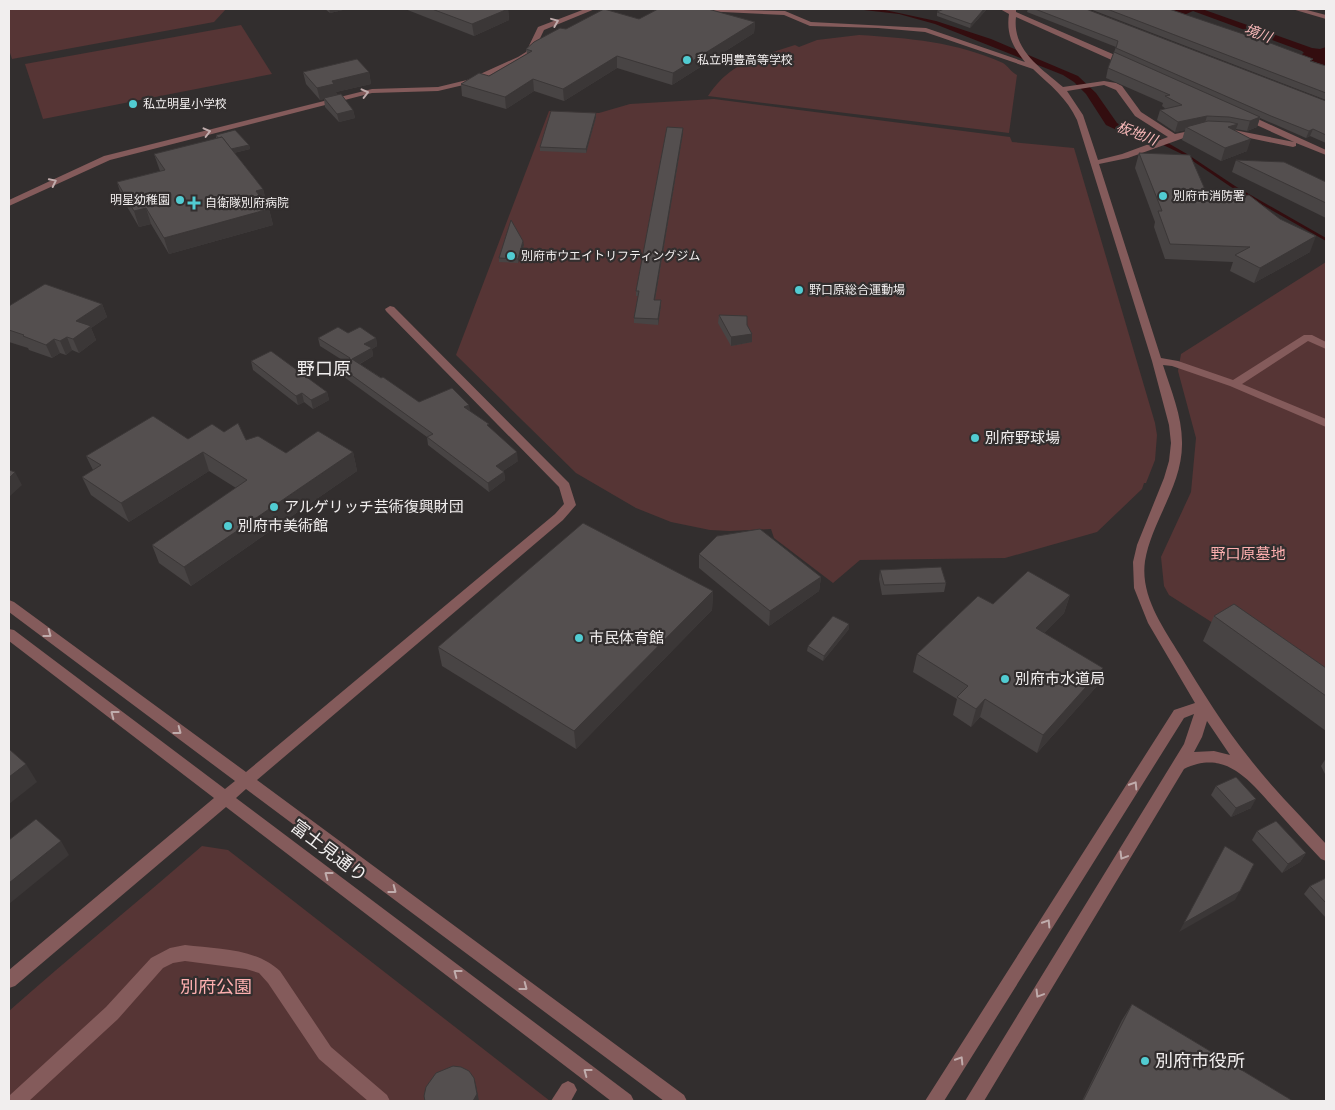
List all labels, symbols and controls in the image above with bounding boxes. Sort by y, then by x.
one-way arrow [550,18,559,29]
water label: 境川 [1241,19,1276,48]
place label: 私立明豊高等学校 [697,51,793,68]
marker: 私立明豊高等学校 [681,54,693,66]
one-way arrow [360,88,369,99]
place label: 私立明星小学校 [143,95,227,112]
marker: 私立明星小学校 [127,98,139,110]
water label: 板地川 [1114,116,1162,151]
one-way arrow [202,127,211,138]
one-way arrow [48,177,57,188]
place label: 別府市消防署 [1173,187,1245,204]
marker: 別府市消防署 [1157,190,1169,202]
place label: 明星幼稚園 [110,191,170,208]
marker: 明星幼稚園 [174,194,186,206]
place label: 自衛隊別府病院 [205,194,289,211]
marker: 自衛隊別府病院 [187,196,201,210]
place label: 別府市ウエイトリフティングジム [521,247,700,264]
marker: 別府市ウエイトリフティングジム [505,250,517,262]
place label: 野口原総合運動場 [809,281,905,298]
marker: 野口原総合運動場 [793,284,805,296]
district label: 野口原 [297,356,351,381]
place label: 別府野球場 [985,427,1060,448]
marker: 別府野球場 [969,432,981,444]
place label: アルゲリッチ芸術復興財団 [284,496,464,517]
marker: アルゲリッチ芸術復興財団 [268,501,280,513]
place label: 別府市美術館 [238,515,328,536]
marker: 別府市美術館 [222,520,234,532]
park label: 野口原墓地 [1210,543,1286,564]
place label: 市民体育館 [589,627,664,648]
one-way arrow [42,628,52,637]
marker: 市民体育館 [573,632,585,644]
place label: 別府市水道局 [1015,668,1105,689]
marker: 別府市水道局 [999,673,1011,685]
one-way arrow [110,711,120,720]
one-way arrow [172,725,182,734]
one-way arrow [1127,782,1137,791]
street label: 富士見通り [286,814,373,888]
one-way arrow [1120,850,1130,859]
one-way arrow [324,872,334,881]
one-way arrow [387,884,397,893]
one-way arrow [1041,919,1050,928]
one-way arrow [454,971,463,979]
park label: 別府公園 [180,974,252,999]
one-way arrow [518,981,528,990]
one-way arrow [1035,989,1045,998]
place label: 別府市役所 [1155,1048,1245,1073]
marker: 別府市役所 [1139,1055,1151,1067]
one-way arrow [954,1056,964,1065]
one-way arrow [583,1068,592,1077]

